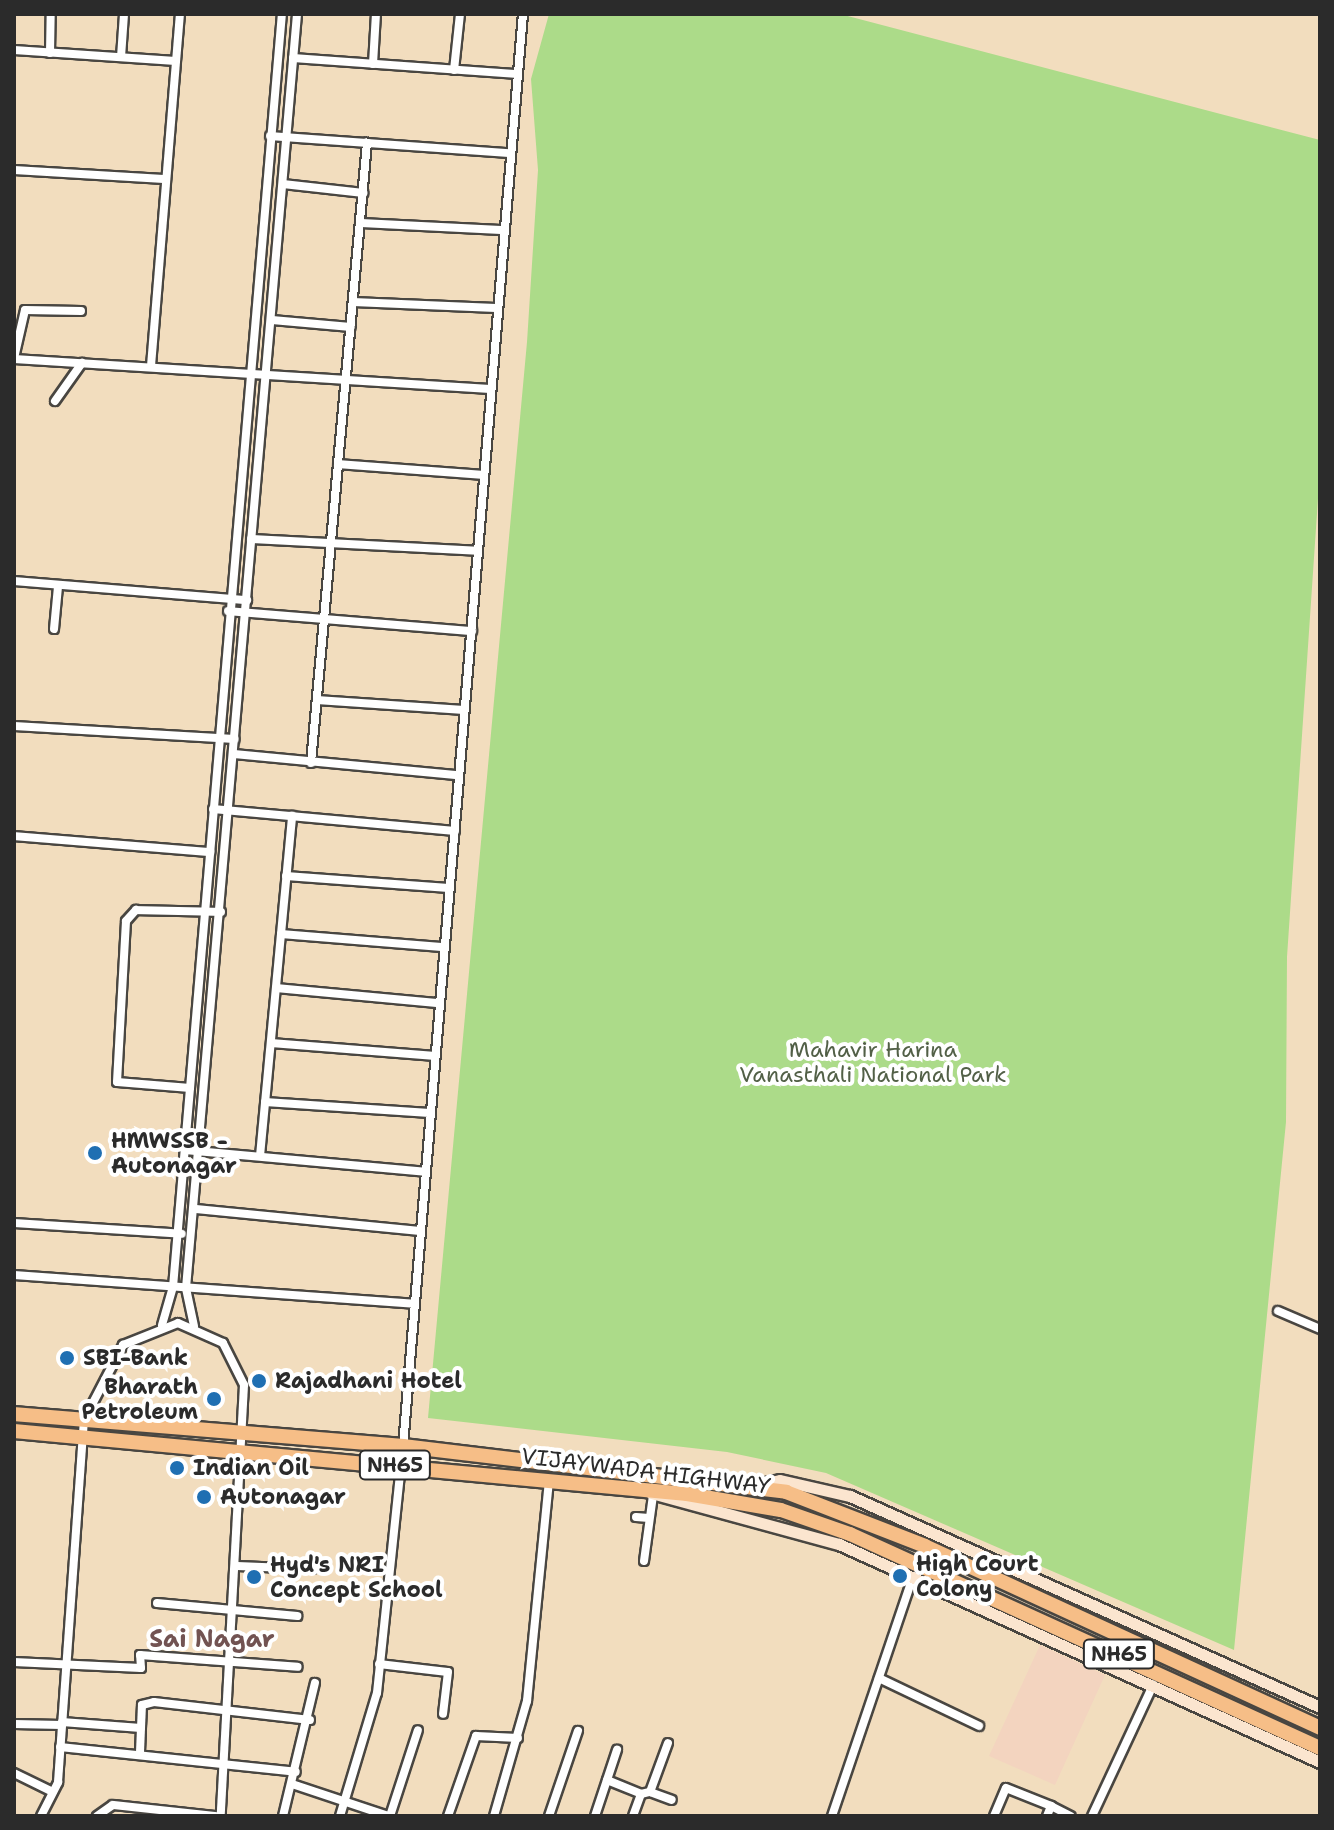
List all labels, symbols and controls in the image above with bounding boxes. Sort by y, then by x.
park label: Mahavir Harina Vanasthali National Park [739,1036,1007,1088]
place label: HMWSSB - Autonagar [111,1127,237,1178]
marker: HMWSSB - Autonagar [86,1144,104,1162]
place label: SBI-Bank [83,1345,188,1371]
marker: SBI-Bank [58,1349,76,1367]
place label: Rajadhani Hotel [275,1368,462,1394]
marker: Rajadhani Hotel [250,1372,268,1390]
place label: Bharath Petroleum [82,1373,198,1424]
marker: Bharath Petroleum [205,1390,223,1408]
street label: VIJAYWADA HIGHWAY [520,1443,772,1499]
road number: NH65 [357,1449,433,1481]
place label: Indian Oil [193,1455,309,1481]
marker: Indian Oil [168,1459,186,1477]
place label: Autonagar [220,1484,346,1510]
marker: Autonagar [195,1488,213,1506]
place label: High Court Colony [916,1550,1038,1602]
place label: Hyd's NRI Concept School [270,1551,443,1602]
marker: High Court Colony [891,1567,909,1585]
marker: Hyd's NRI Concept School [245,1568,263,1586]
district label: Sai Nagar [149,1626,275,1654]
road number: NH65 [1081,1638,1157,1670]

